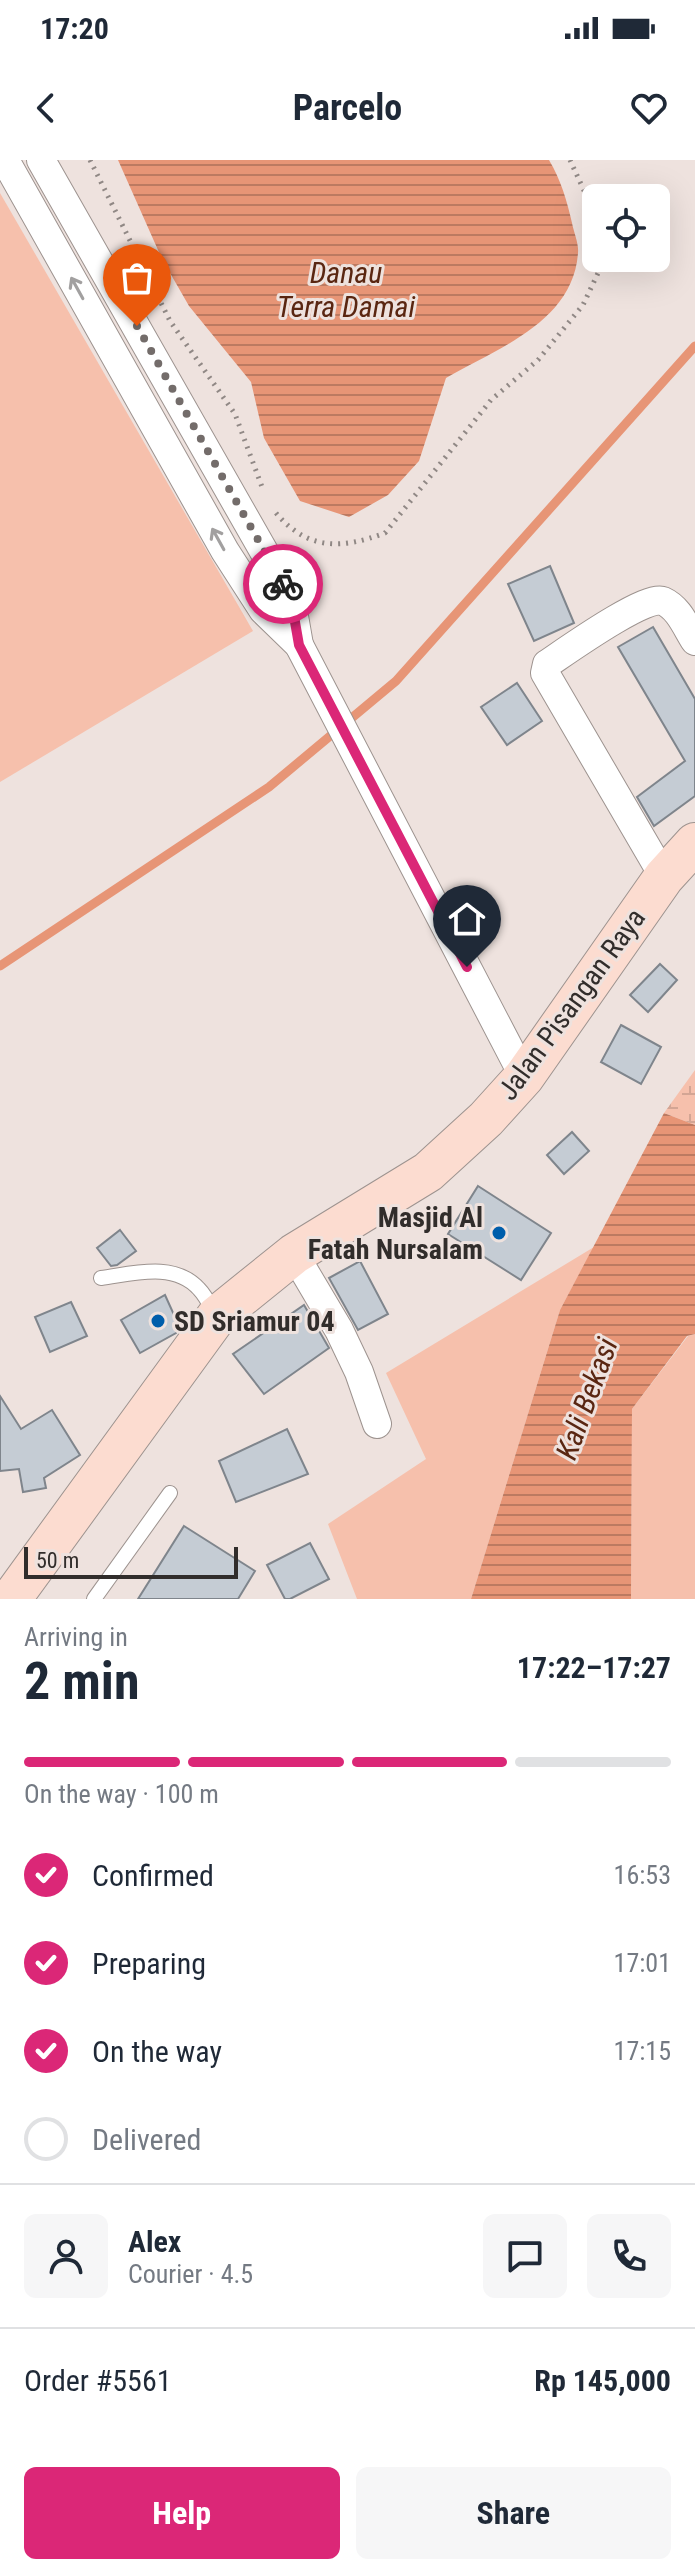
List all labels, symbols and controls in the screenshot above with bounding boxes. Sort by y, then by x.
text: 17:20 [40,11,109,46]
icon: back [24,86,68,130]
icon: heart [627,86,671,130]
text: Parcelo [293,87,402,129]
map controls [582,184,670,272]
button: locate [582,184,670,272]
pin [103,244,171,326]
water label: Danau Terra Damai [277,255,415,324]
icon: bag [115,256,159,300]
one-way arrow [69,276,84,300]
one-way arrow [210,527,225,551]
courier [243,544,323,624]
icon: bike [261,562,305,606]
pin [433,885,501,967]
icon: home [445,897,489,941]
street label: Jalan Pisangan Raya [491,902,652,1106]
place label: Masjid Al Fatah Nursalam [308,1201,483,1266]
marker: Masjid Al Fatah Nursalam [490,1224,508,1242]
place label: SD Sriamur 04 [174,1305,335,1338]
marker: SD Sriamur 04 [149,1312,167,1330]
water label: Kali Bekasi [548,1333,625,1464]
scale bar [24,1543,238,1579]
text: 50 m [36,1548,79,1573]
text: Arriving in [24,1622,128,1652]
text: 17:22–17:27 [517,1650,671,1685]
text: 2 min [24,1651,140,1712]
text: On the way · 100 m [24,1779,219,1809]
icon: check [24,1853,68,1897]
text: Confirmed [92,1858,214,1893]
text: 16:53 [614,1860,671,1890]
icon: check [24,1941,68,1985]
text: Preparing [92,1946,206,1981]
text: 17:01 [614,1948,671,1978]
icon: check [24,2029,68,2073]
text: On the way [92,2034,222,2069]
text: 17:15 [614,2036,671,2066]
text: Delivered [92,2122,201,2157]
button: person [24,2214,108,2298]
button: chat [483,2214,567,2298]
button: phone [587,2214,671,2298]
text: Alex [128,2224,181,2259]
text: Courier · 4.5 [128,2259,253,2289]
text: Order #5561 [24,2363,172,2398]
text: Rp 145,000 [534,2363,671,2398]
button: Help [24,2467,340,2559]
button: Share [356,2467,671,2559]

